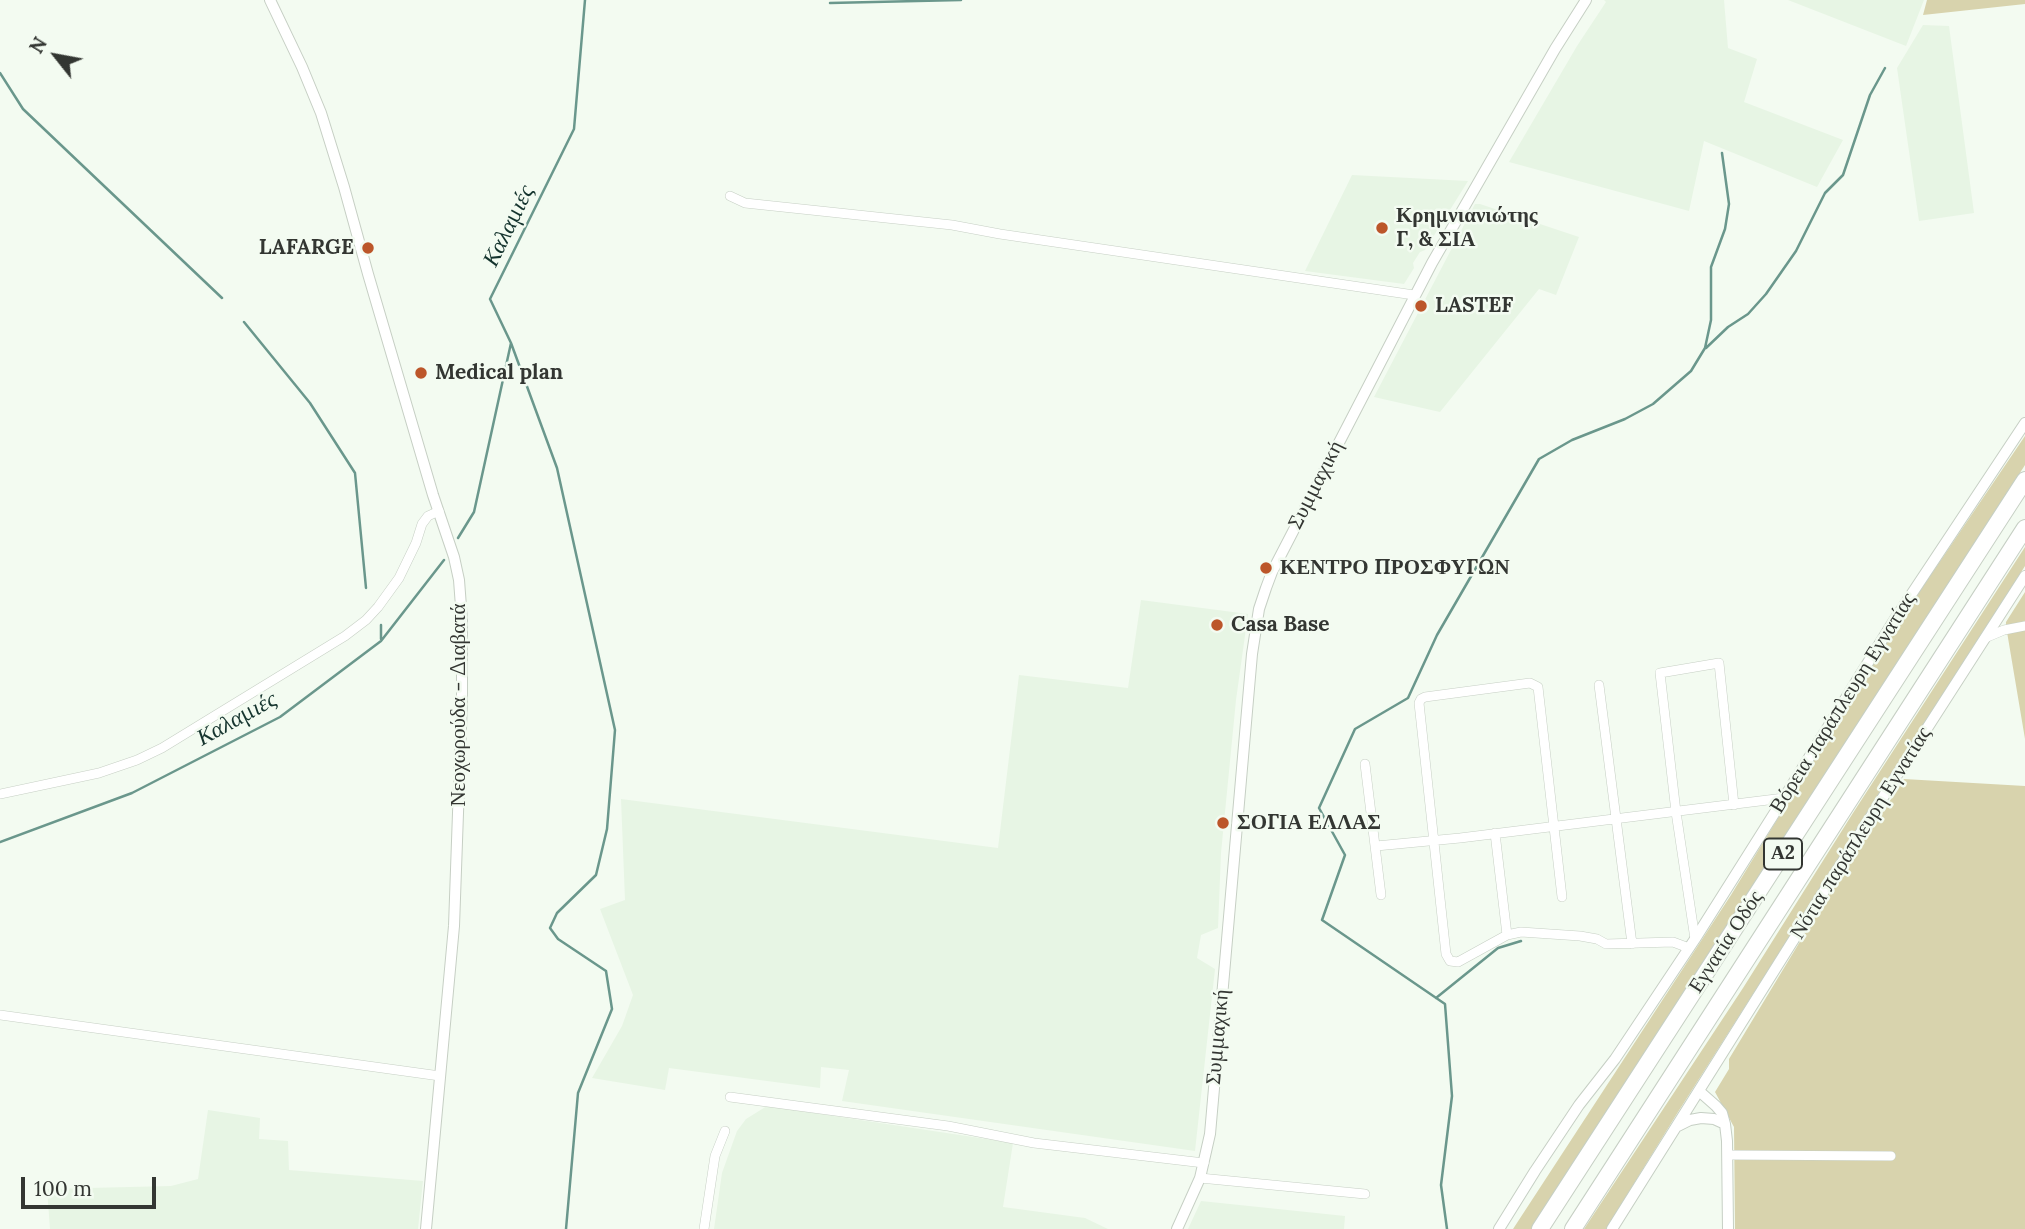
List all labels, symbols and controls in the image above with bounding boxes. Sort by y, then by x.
north arrow [21,21,91,91]
text: N [24,33,52,58]
water label: Καλαμιές [477,181,541,271]
place label: Κρημνιανιώτης Γ, & ΣΙΑ [1396,203,1538,253]
marker: Κρημνιανιώτης Γ, & ΣΙΑ [1374,220,1390,236]
place label: LAFARGE [259,235,354,261]
marker: LAFARGE [360,240,376,256]
place label: LASTEF [1435,293,1513,319]
marker: LASTEF [1413,298,1429,314]
place label: Medical plan [435,360,563,386]
marker: Medical plan [413,365,429,381]
street label: Συμμαχική [1283,437,1349,533]
place label: ΚΕΝΤΡΟ ΠΡΟΣΦΥΓΩΝ [1280,555,1510,581]
marker: ΚΕΝΤΡΟ ΠΡΟΣΦΥΓΩΝ [1258,560,1274,576]
street label: Βόρεια παράπλευρη Εγνατίας [1765,588,1921,818]
street label: Νεοχωρούδα - Διαβατά [446,603,472,807]
place label: Casa Base [1231,612,1330,638]
marker: Casa Base [1209,617,1225,633]
water label: Καλαμιές [192,686,282,752]
street label: Νότια παράπλευρη Εγνατίας [1785,722,1937,944]
place label: ΣΟΓΙΑ ΕΛΛΑΣ [1237,810,1381,836]
marker: ΣΟΓΙΑ ΕΛΛΑΣ [1215,815,1231,831]
road number: Α2 [1764,838,1802,870]
street label: Εγνατία Οδός [1684,886,1768,998]
street label: Συμμαχική [1201,988,1235,1086]
scale bar [24,1162,159,1206]
text: 100 m [34,1175,92,1202]

